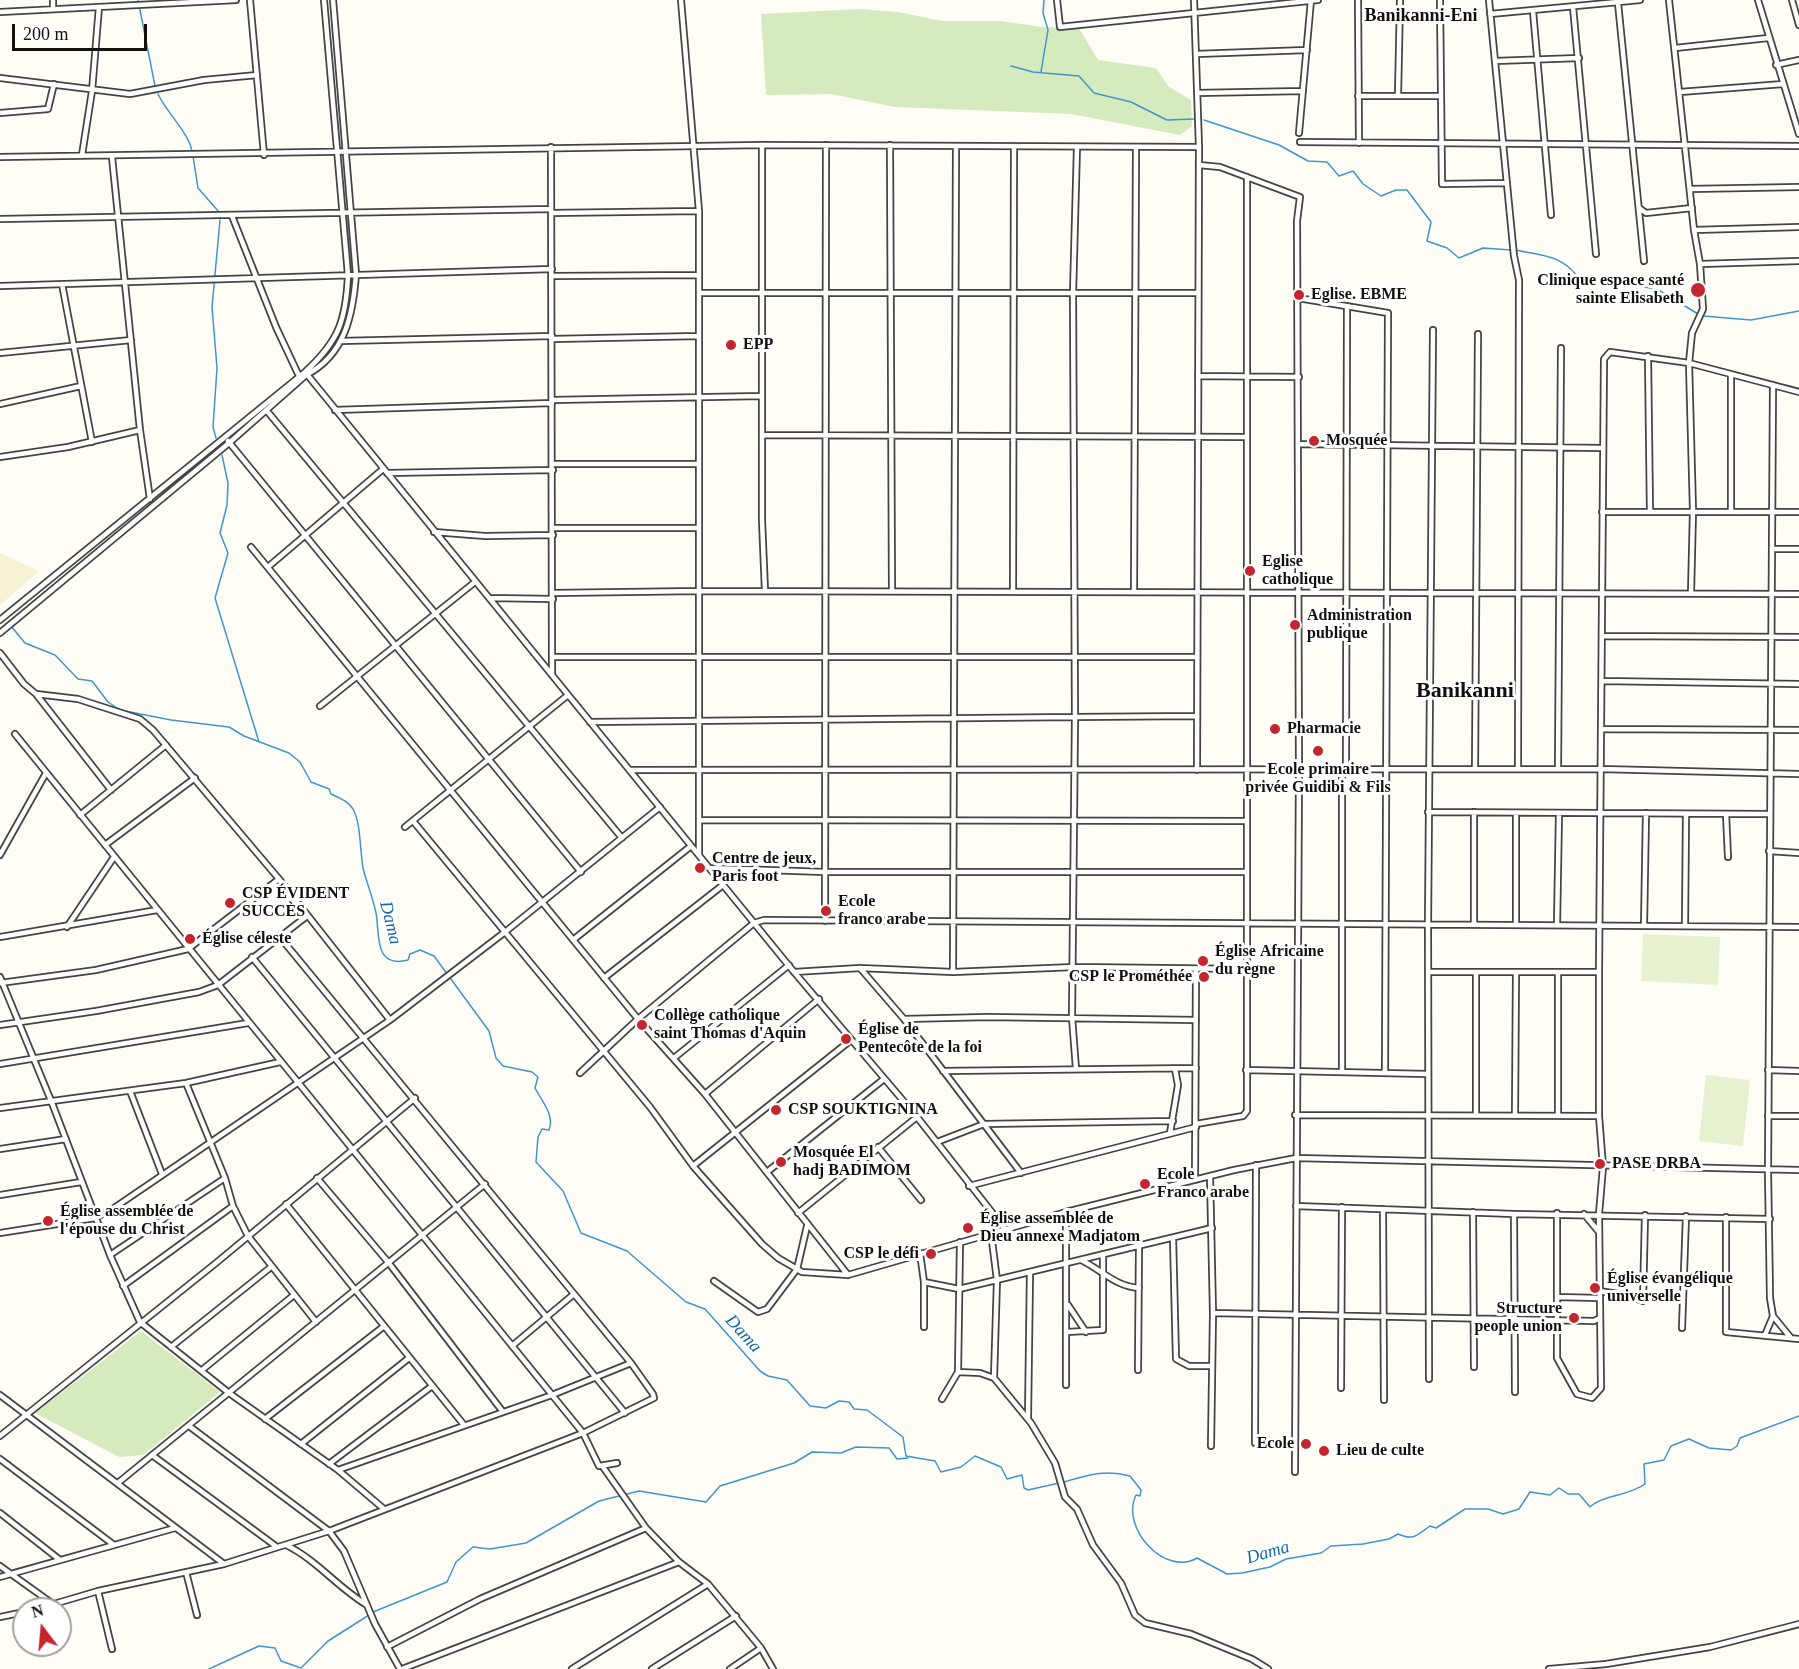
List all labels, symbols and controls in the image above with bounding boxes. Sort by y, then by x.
district label: Banikanni-Eni [1364,5,1478,27]
scale bar [15,12,150,50]
text: 200 m [23,24,69,44]
place label: Clinique espace santé sainte Elisabeth [1537,271,1684,309]
marker: Clinique espace santé sainte Elisabeth [1689,281,1707,299]
place label: Eglise. EBME [1311,285,1407,305]
marker: Eglise. EBME [1292,288,1306,302]
place label: EPP [743,335,773,355]
marker: EPP [724,338,738,352]
place label: Mosquée [1326,431,1387,451]
marker: Mosquée [1307,434,1321,448]
place label: Eglise catholique [1262,552,1333,590]
marker: Eglise catholique [1243,564,1257,578]
place label: Administration publique [1307,606,1412,644]
marker: Administration publique [1288,618,1302,632]
district label: Banikanni [1416,678,1514,704]
place label: Pharmacie [1287,719,1361,739]
marker: Pharmacie [1268,722,1282,736]
marker: Ecole primaire privée Guidibi & Fils [1311,744,1325,758]
place label: Ecole primaire privée Guidibi & Fils [1245,760,1391,798]
place label: Centre de jeux, Paris foot [712,849,816,887]
marker: Centre de jeux, Paris foot [693,861,707,875]
place label: CSP ÉVIDENT SUCCÈS [242,884,349,922]
place label: Ecole franco arabe [838,892,926,930]
marker: CSP ÉVIDENT SUCCÈS [223,896,237,910]
water label: Dama [374,899,406,947]
marker: Ecole franco arabe [819,904,833,918]
place label: Église céleste [202,929,291,949]
marker: Église céleste [183,932,197,946]
place label: Église Africaine du règne [1215,942,1324,980]
marker: Église Africaine du règne [1196,954,1210,968]
place label: CSP le Prométhée [1069,967,1192,987]
marker: CSP le Prométhée [1197,970,1211,984]
place label: Collège catholique saint Thomas d'Aquin [654,1006,806,1044]
marker: Collège catholique saint Thomas d'Aquin [635,1018,649,1032]
place label: Église de Pentecôte de la foi [858,1020,982,1058]
marker: Église de Pentecôte de la foi [839,1032,853,1046]
place label: CSP SOUKTIGNINA [788,1100,938,1120]
marker: CSP SOUKTIGNINA [769,1103,783,1117]
place label: Mosquée El hadj BADIMOM [793,1143,911,1181]
place label: PASE DRBA [1612,1154,1701,1174]
marker: Mosquée El hadj BADIMOM [774,1155,788,1169]
marker: PASE DRBA [1593,1157,1607,1171]
place label: Ecole Franco arabe [1157,1165,1249,1203]
marker: Ecole Franco arabe [1138,1177,1152,1191]
place label: Église assemblée de l'épouse du Christ [60,1202,193,1240]
place label: Église assemblée de Dieu annexe Madjatom [980,1209,1140,1247]
marker: Église assemblée de l'épouse du Christ [41,1214,55,1228]
marker: Église assemblée de Dieu annexe Madjatom [961,1221,975,1235]
place label: CSP le défi [843,1244,919,1264]
marker: CSP le défi [924,1247,938,1261]
place label: Église évangélique universelle [1607,1269,1733,1307]
marker: Église évangélique universelle [1588,1281,1602,1295]
place label: Structure people union [1474,1299,1562,1337]
water label: Dama [720,1310,766,1358]
marker: Structure people union [1567,1311,1581,1325]
place label: Ecole [1257,1434,1294,1454]
marker: Ecole [1299,1437,1313,1451]
place label: Lieu de culte [1336,1441,1424,1461]
marker: Lieu de culte [1317,1444,1331,1458]
water label: Dama [1244,1537,1292,1569]
north arrow [12,1597,72,1657]
text: N [30,1601,45,1621]

